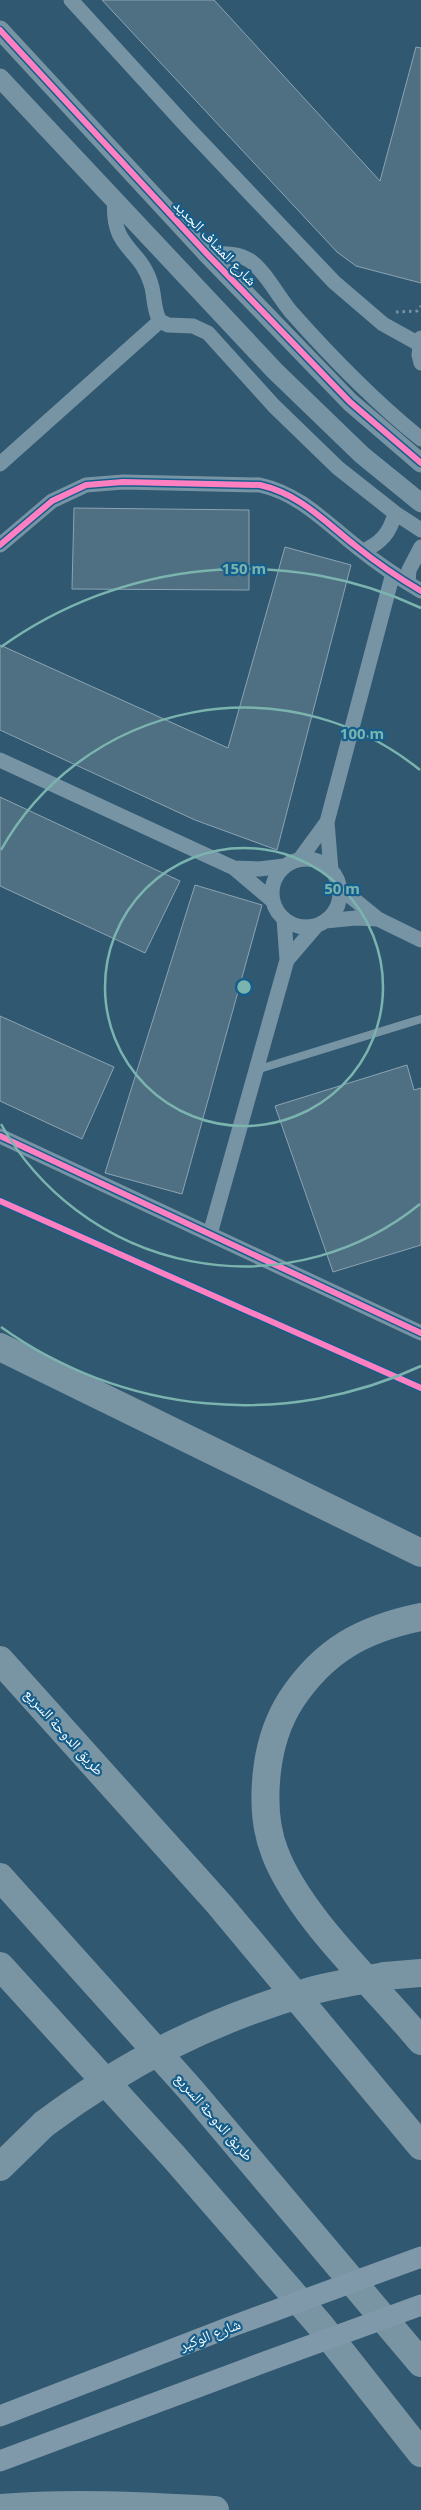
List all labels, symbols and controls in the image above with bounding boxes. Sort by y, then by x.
street label: شارع المشاف الجديد [169,195,262,290]
text: 150 m [222,558,266,578]
text: 100 m [340,723,384,743]
text: 50 m [324,878,360,898]
centre of rings [235,978,253,996]
street label: طريق الدوحة السريع [19,1683,109,1780]
street label: طريق الدوحة السريع [170,2068,259,2165]
street label: شارع الوكير [175,2313,244,2356]

